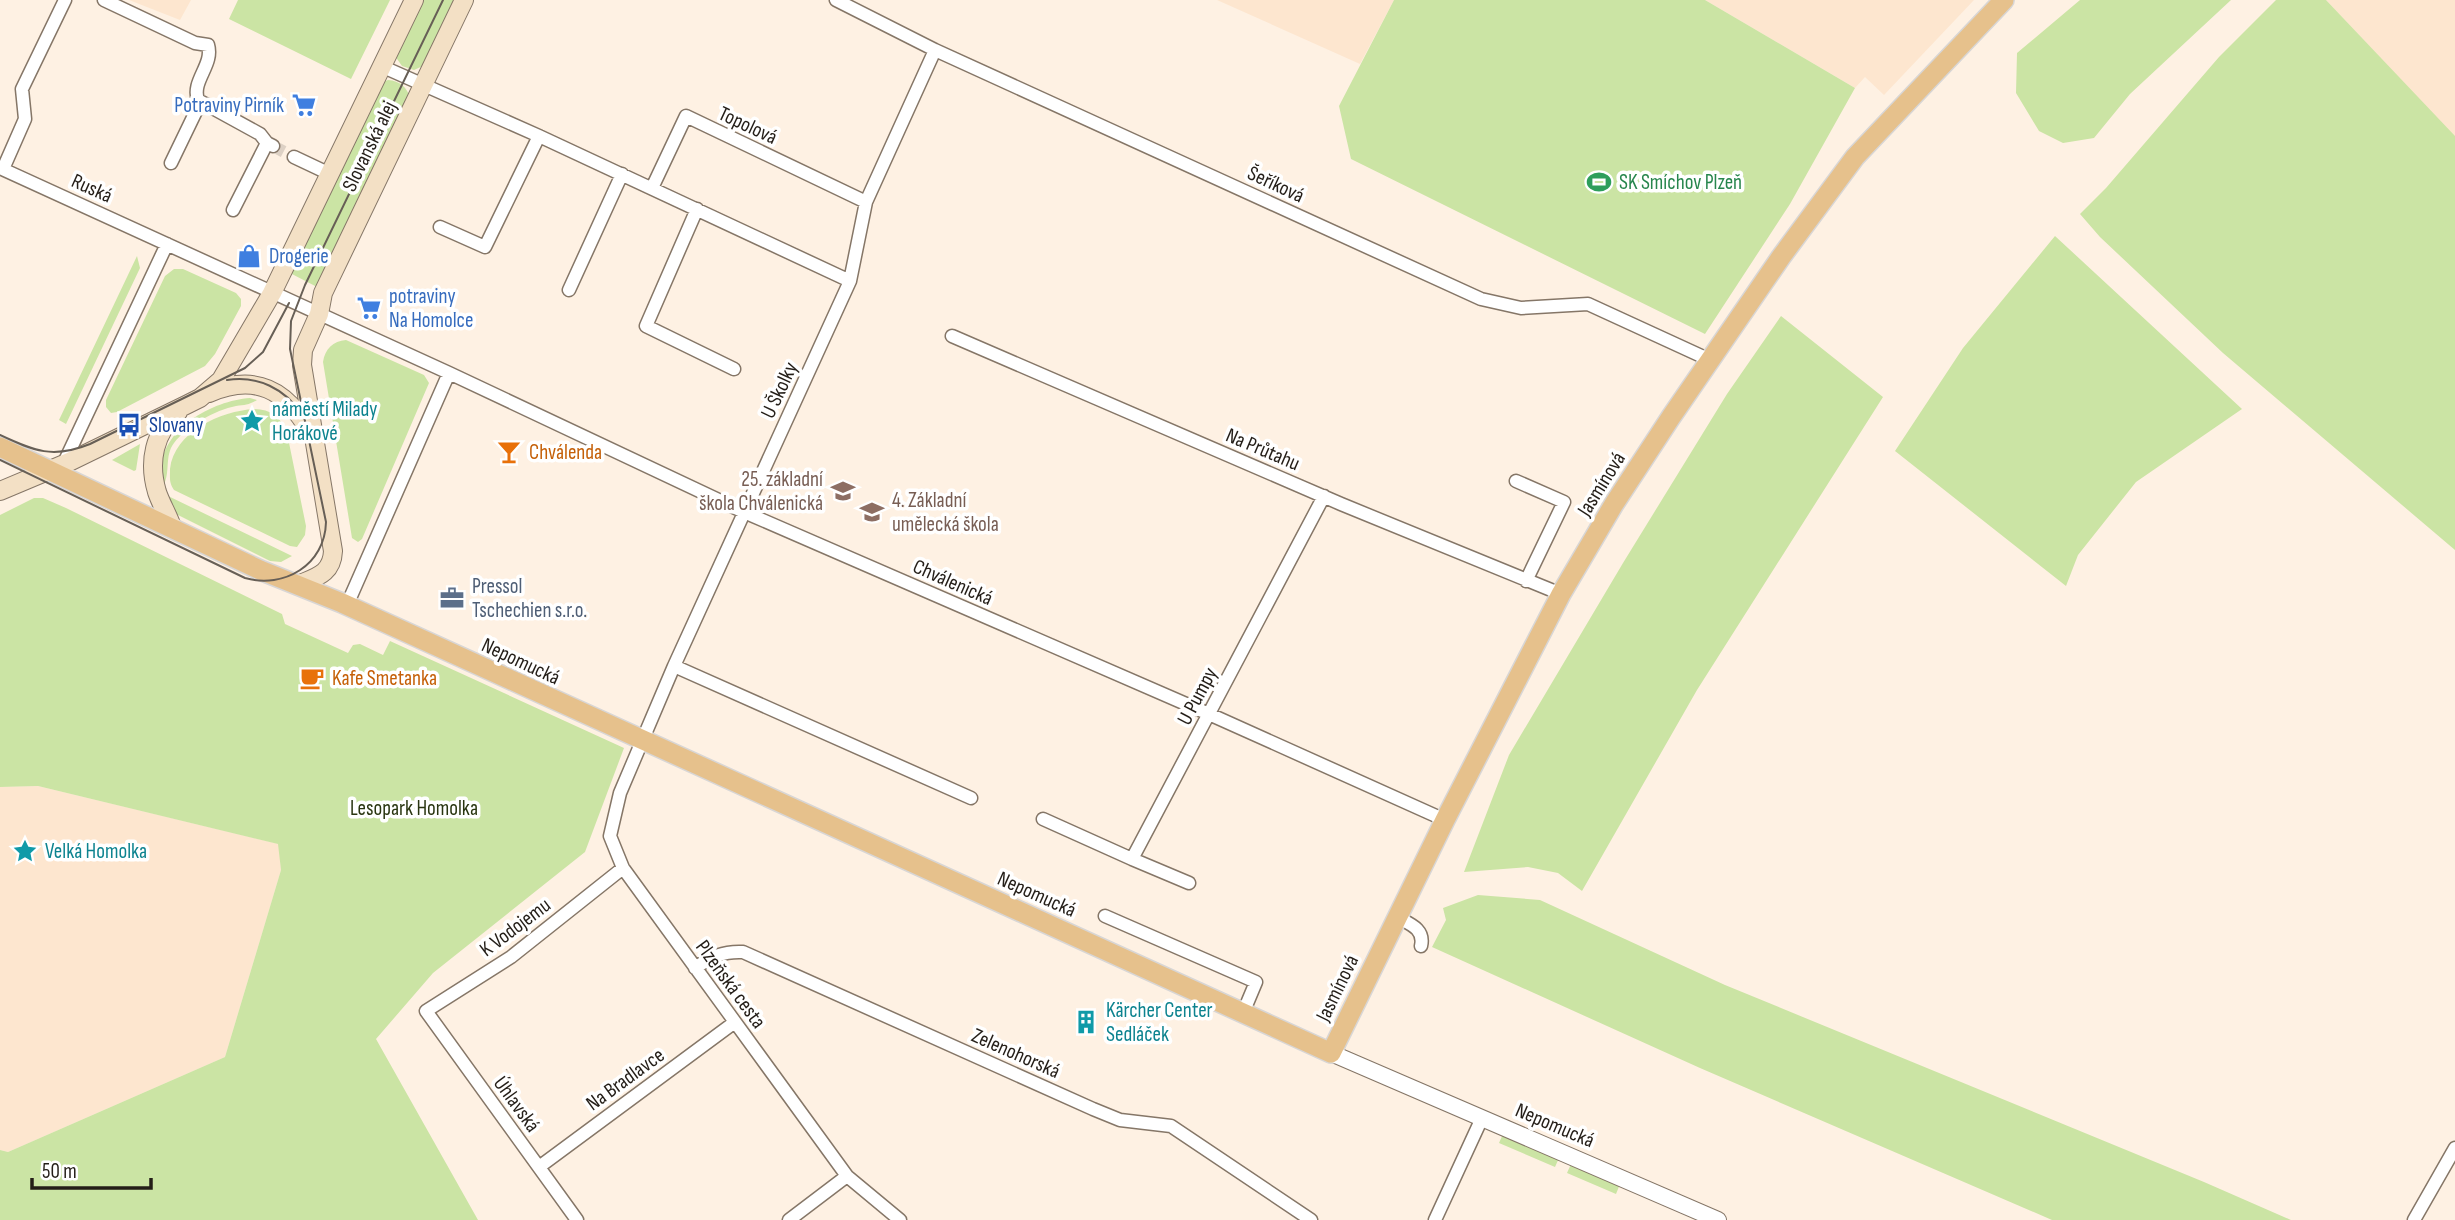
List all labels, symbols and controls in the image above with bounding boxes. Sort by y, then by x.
supermarket icon: Potraviny Pirník [290,91,318,119]
place label: Potraviny Pirník [174,93,284,118]
street label: Slovanská alej [337,97,402,196]
street label: Topolová [715,101,781,150]
street label: Šeříková [1244,161,1308,208]
street label: Ruská [67,168,116,208]
sports icon: SK Smíchov Plzeň [1585,168,1613,196]
place label: SK Smíchov Plzeň [1619,170,1742,195]
shop icon: Drogerie [235,242,263,270]
place label: Drogerie [269,244,329,269]
place label: potraviny Na Homolce [389,284,473,333]
supermarket icon: potraviny Na Homolce [355,294,383,322]
street label: U Školky [756,358,803,422]
place label: náměstí Milady Horákové [272,397,377,446]
place icon: náměstí Milady Horákové [238,407,266,435]
bus stop icon: Slovany [115,411,143,439]
place label: Slovany [149,413,203,438]
street label: Na Průtahu [1222,423,1304,476]
bar icon: Chválenda [495,438,523,466]
place label: Chválenda [529,440,602,465]
street label: Jasmínová [1572,448,1631,522]
place label: 25. základní škola Chválenická [699,467,823,516]
school or university icon: 25. základní škola Chválenická [829,477,857,505]
place label: 4. Základní umělecká škola [892,488,999,537]
school or university icon: 4. Základní umělecká škola [858,498,886,526]
street label: Chválenická [909,554,997,611]
place label: Pressol Tschechien s.r.o. [472,574,587,623]
office icon: Pressol Tschechien s.r.o. [438,584,466,612]
street label: Nepomucká [478,633,564,690]
street label: U Pumpy [1172,663,1223,729]
cafe icon: Kafe Smetanka [298,664,326,692]
place label: Kafe Smetanka [332,666,437,691]
park label: Lesopark Homolka [350,796,478,821]
place icon: Velká Homolka [11,837,39,865]
place label: Velká Homolka [45,839,147,864]
street label: Nepomucká [994,866,1080,923]
street label: K Vodojemu [475,893,556,962]
street label: Plzeňská cesta [690,935,771,1033]
street label: Jasmínová [1310,951,1364,1026]
place label: Kärcher Center Sedláček [1106,998,1213,1047]
building icon: Kärcher Center Sedláček [1072,1008,1100,1036]
street label: Zelenohorská [968,1023,1064,1084]
street label: Na Bradlavce [581,1043,669,1116]
street label: Úhlavská [488,1071,545,1137]
street label: Nepomucká [1512,1098,1598,1153]
scale bar [32,1146,150,1190]
text: 50 m [42,1159,77,1184]

